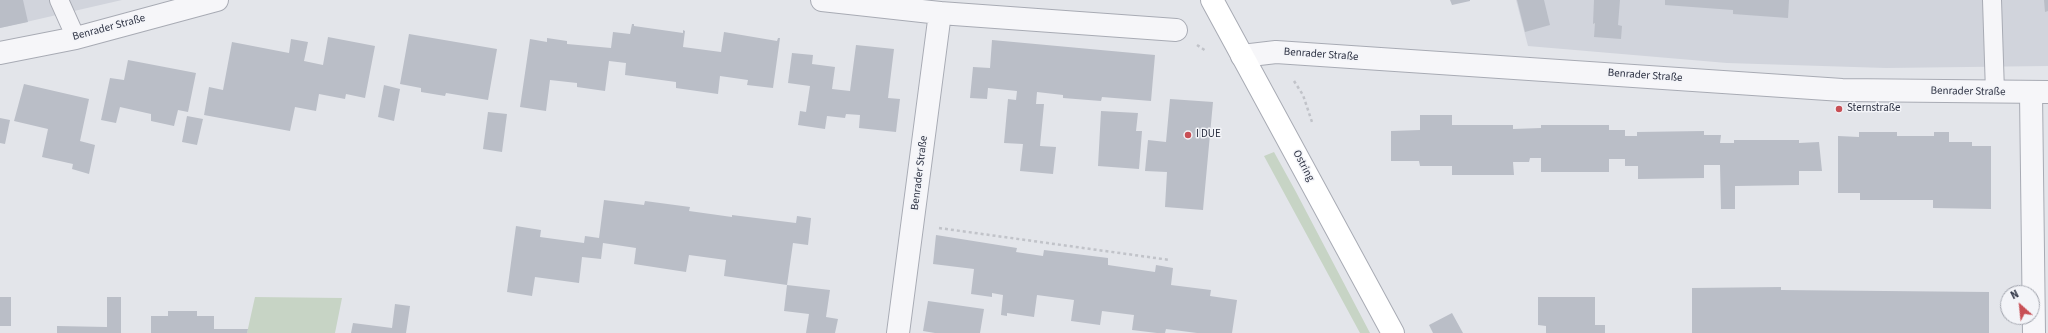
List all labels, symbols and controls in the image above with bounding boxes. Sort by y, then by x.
street label: Benrader Straße [71,12,147,44]
street label: Benrader Straße [1283,46,1359,64]
street label: Benrader Straße [1607,67,1683,85]
street label: Benrader Straße [1930,85,2006,99]
place label: Sternstraße [1847,102,1900,116]
marker: Sternstraße [1834,104,1844,114]
place label: I DUE [1196,128,1221,142]
marker: I DUE [1183,130,1193,140]
street label: Benrader Straße [909,135,931,211]
street label: Ostring [1289,148,1317,184]
north arrow [2000,285,2040,325]
text: N [2008,286,2021,303]

